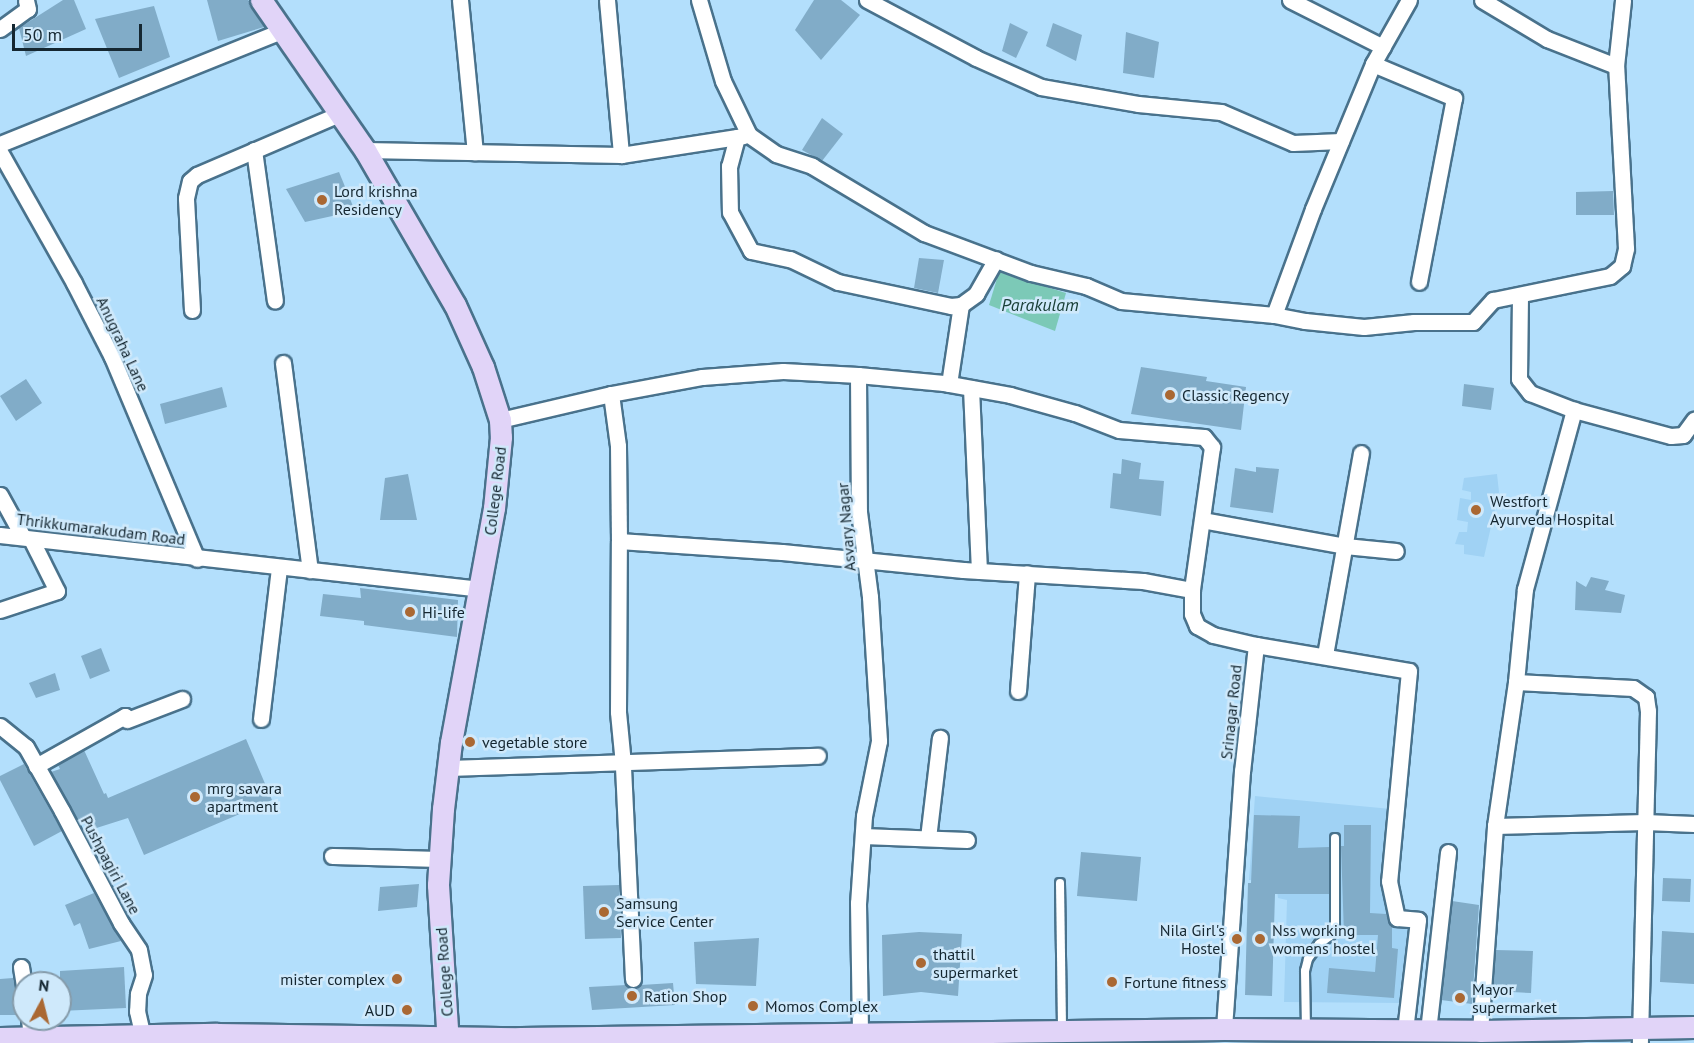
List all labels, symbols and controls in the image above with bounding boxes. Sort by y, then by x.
scale bar [15,12,146,50]
text: 50 m [23,23,62,46]
place label: Lord krishna Residency [334,181,418,219]
marker: Lord krishna Residency [315,193,329,207]
street label: Anugraha Lane [93,294,153,394]
water label: Parakulam [1001,294,1079,316]
place label: Classic Regency [1182,385,1290,405]
marker: Classic Regency [1163,388,1177,402]
street label: College Road [480,446,510,536]
street label: Asvary Nagar [833,482,859,572]
place label: Westfort Ayurveda Hospital [1490,491,1614,529]
marker: Westfort Ayurveda Hospital [1467,501,1485,519]
street label: Thrikkumarakudam Road [16,509,186,549]
place label: Hi-life [422,602,465,622]
marker: Hi-life [403,605,417,619]
street label: Srinagar Road [1216,664,1246,760]
place label: vegetable store [482,732,587,752]
marker: vegetable store [463,735,477,749]
place label: mrg savara apartment [207,778,282,816]
marker: mrg savara apartment [188,790,202,804]
street label: Pushpagiri Lane [77,812,145,918]
place label: Samsung Service Center [616,893,714,931]
marker: Samsung Service Center [597,905,611,919]
place label: Nila Girl's Hostel [1160,920,1225,958]
place label: Nss working womens hostel [1272,920,1375,958]
street label: College Road [431,927,457,1017]
marker: Nila Girl's Hostel [1230,932,1244,946]
marker: Nss working womens hostel [1253,932,1267,946]
place label: thattil supermarket [933,944,1018,982]
marker: thattil supermarket [914,956,928,970]
place label: mister complex [280,969,385,989]
north arrow [12,971,72,1031]
marker: mister complex [390,972,404,986]
place label: Fortune fitness [1124,972,1226,992]
text: N [38,975,50,996]
marker: Fortune fitness [1105,975,1119,989]
place label: Mayor supermarket [1472,979,1557,1017]
place label: Ration Shop [644,986,727,1006]
marker: Ration Shop [625,989,639,1003]
marker: Mayor supermarket [1453,991,1467,1005]
place label: Momos Complex [765,996,878,1016]
marker: Momos Complex [746,999,760,1013]
place label: AUD [365,1000,395,1020]
marker: AUD [400,1003,414,1017]

